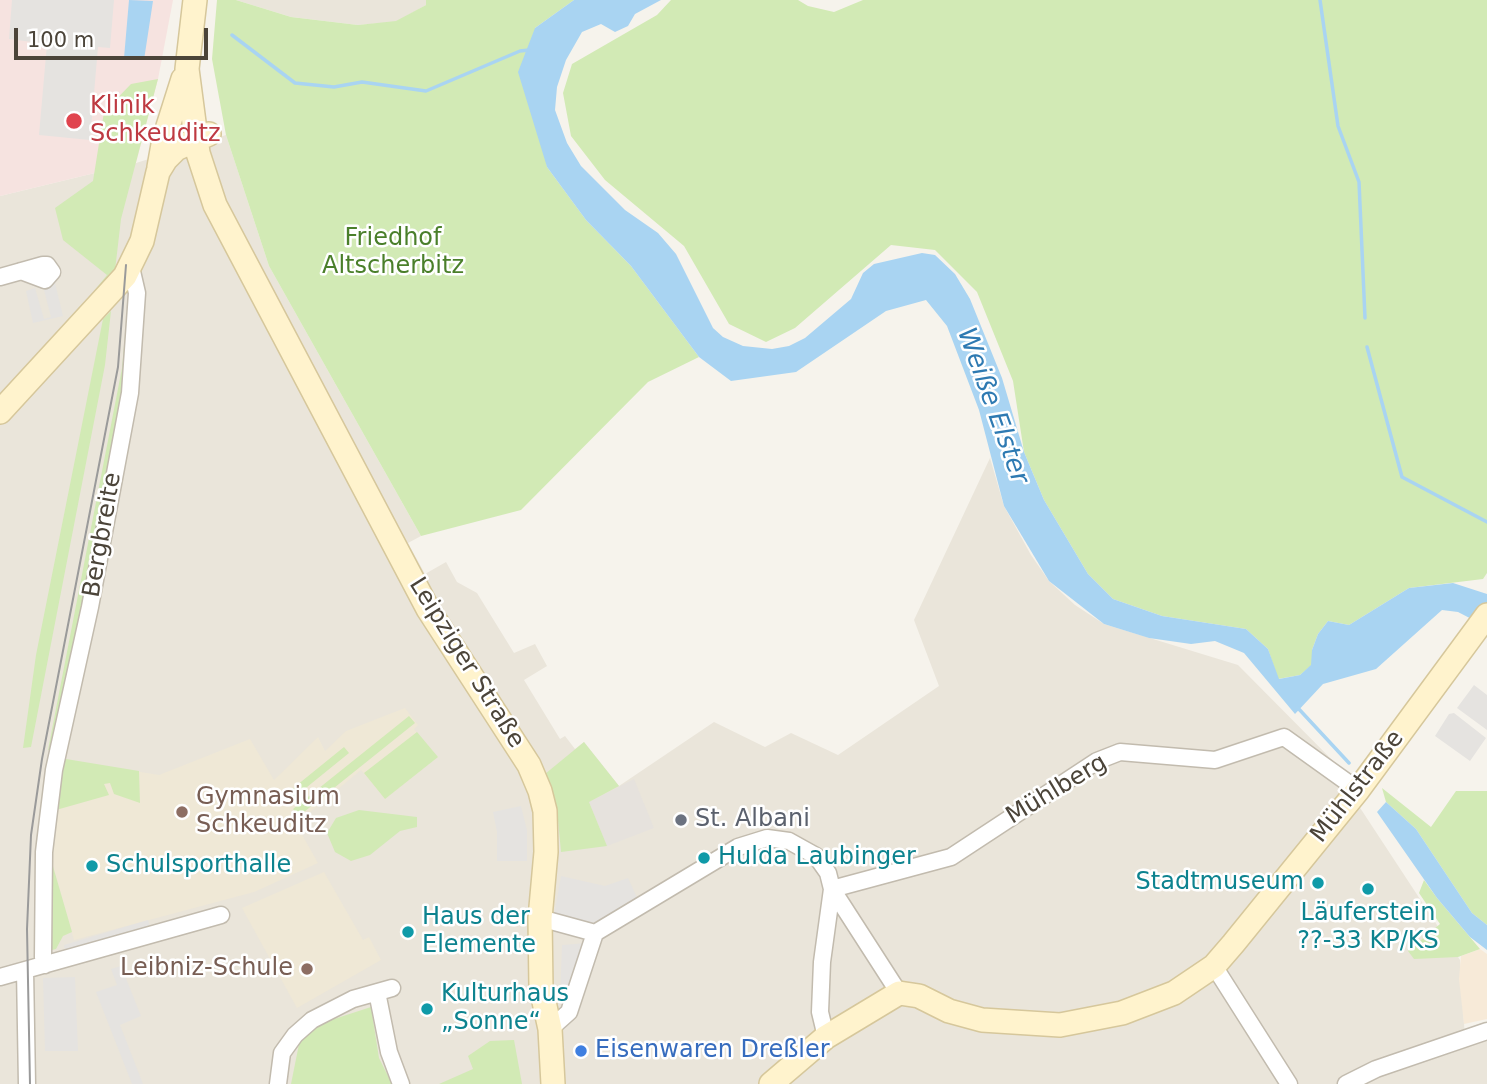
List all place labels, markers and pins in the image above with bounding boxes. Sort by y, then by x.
place label: Klinik Schkeuditz [90,93,221,149]
marker: Klinik Schkeuditz [64,111,84,131]
place label: Gymnasium Schkeuditz [196,784,340,840]
marker: Gymnasium Schkeuditz [174,804,190,820]
place label: St. Albani [695,806,810,834]
marker: St. Albani [673,812,689,828]
place label: Hulda Laubinger [718,844,916,872]
marker: Hulda Laubinger [696,850,712,866]
place label: Schulsporthalle [106,852,291,880]
marker: Schulsporthalle [84,858,100,874]
place label: Stadtmuseum [1136,869,1304,897]
marker: Stadtmuseum [1310,875,1326,891]
marker: Läuferstein ??-33 KP/KS [1360,881,1376,897]
place label: Läuferstein ??-33 KP/KS [1297,900,1439,956]
place label: Haus der Elemente [422,904,536,960]
marker: Haus der Elemente [400,924,416,940]
place label: Leibniz-Schule [120,955,293,983]
marker: Leibniz-Schule [299,961,315,977]
place label: Kulturhaus „Sonne“ [441,981,569,1037]
marker: Kulturhaus „Sonne“ [419,1001,435,1017]
place label: Eisenwaren Dreßler [595,1037,830,1065]
marker: Eisenwaren Dreßler [573,1043,589,1059]

